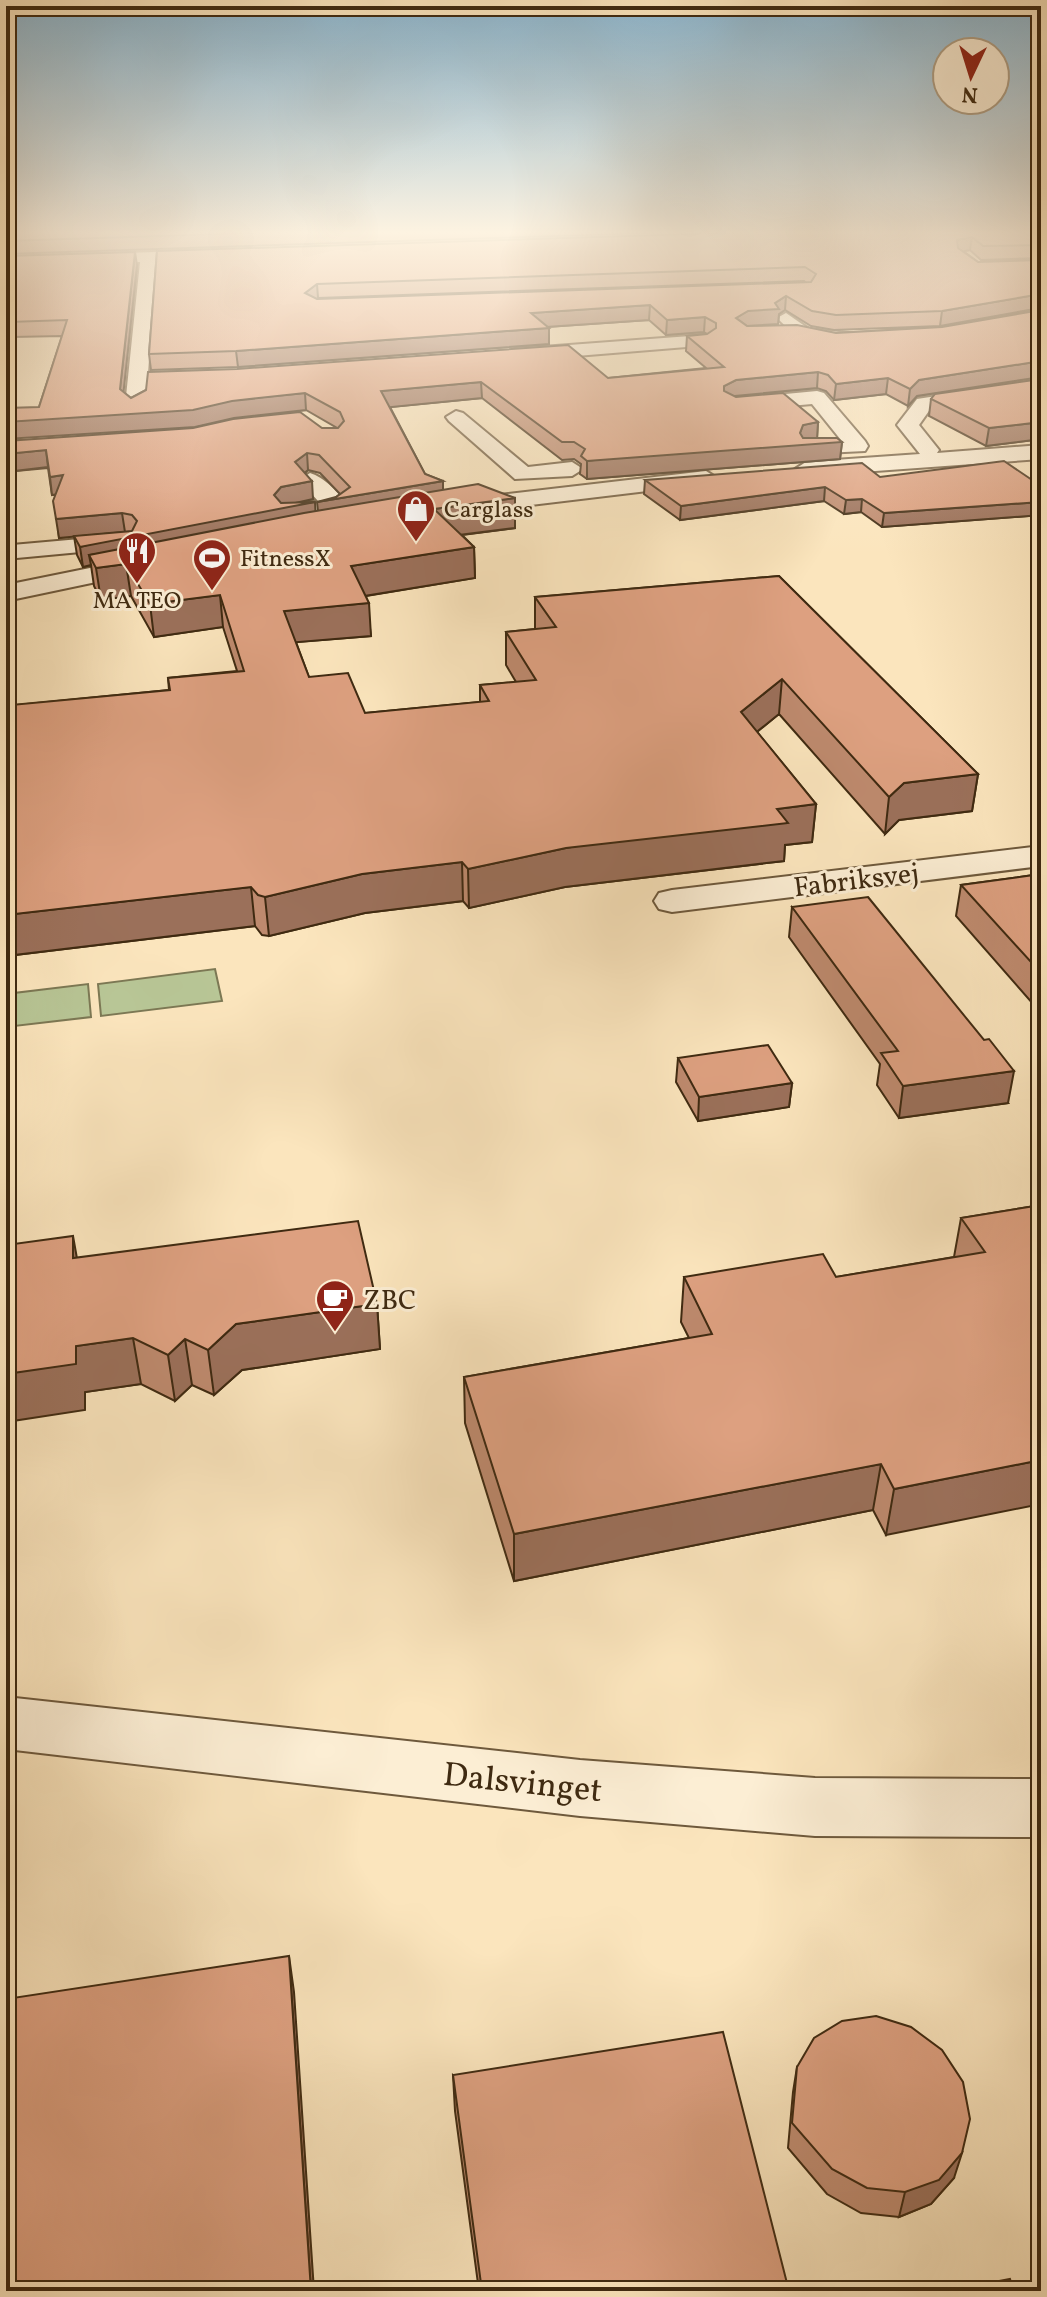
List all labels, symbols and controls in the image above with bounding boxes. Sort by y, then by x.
north arrow [931,36,1011,116]
text: N [961,77,979,109]
shop icon: Carglass [395,488,437,543]
place label: Carglass [444,494,534,528]
restaurant icon: MA TEO [116,530,158,585]
sports icon: FitnessX [191,537,233,592]
place label: FitnessX [240,543,331,577]
place label: MA TEO [93,585,181,619]
street label: Fabriksvej [791,854,921,909]
cafe icon: ZBC [314,1278,356,1333]
place label: ZBC [363,1282,416,1321]
street label: Dalsvinget [441,1753,605,1816]

